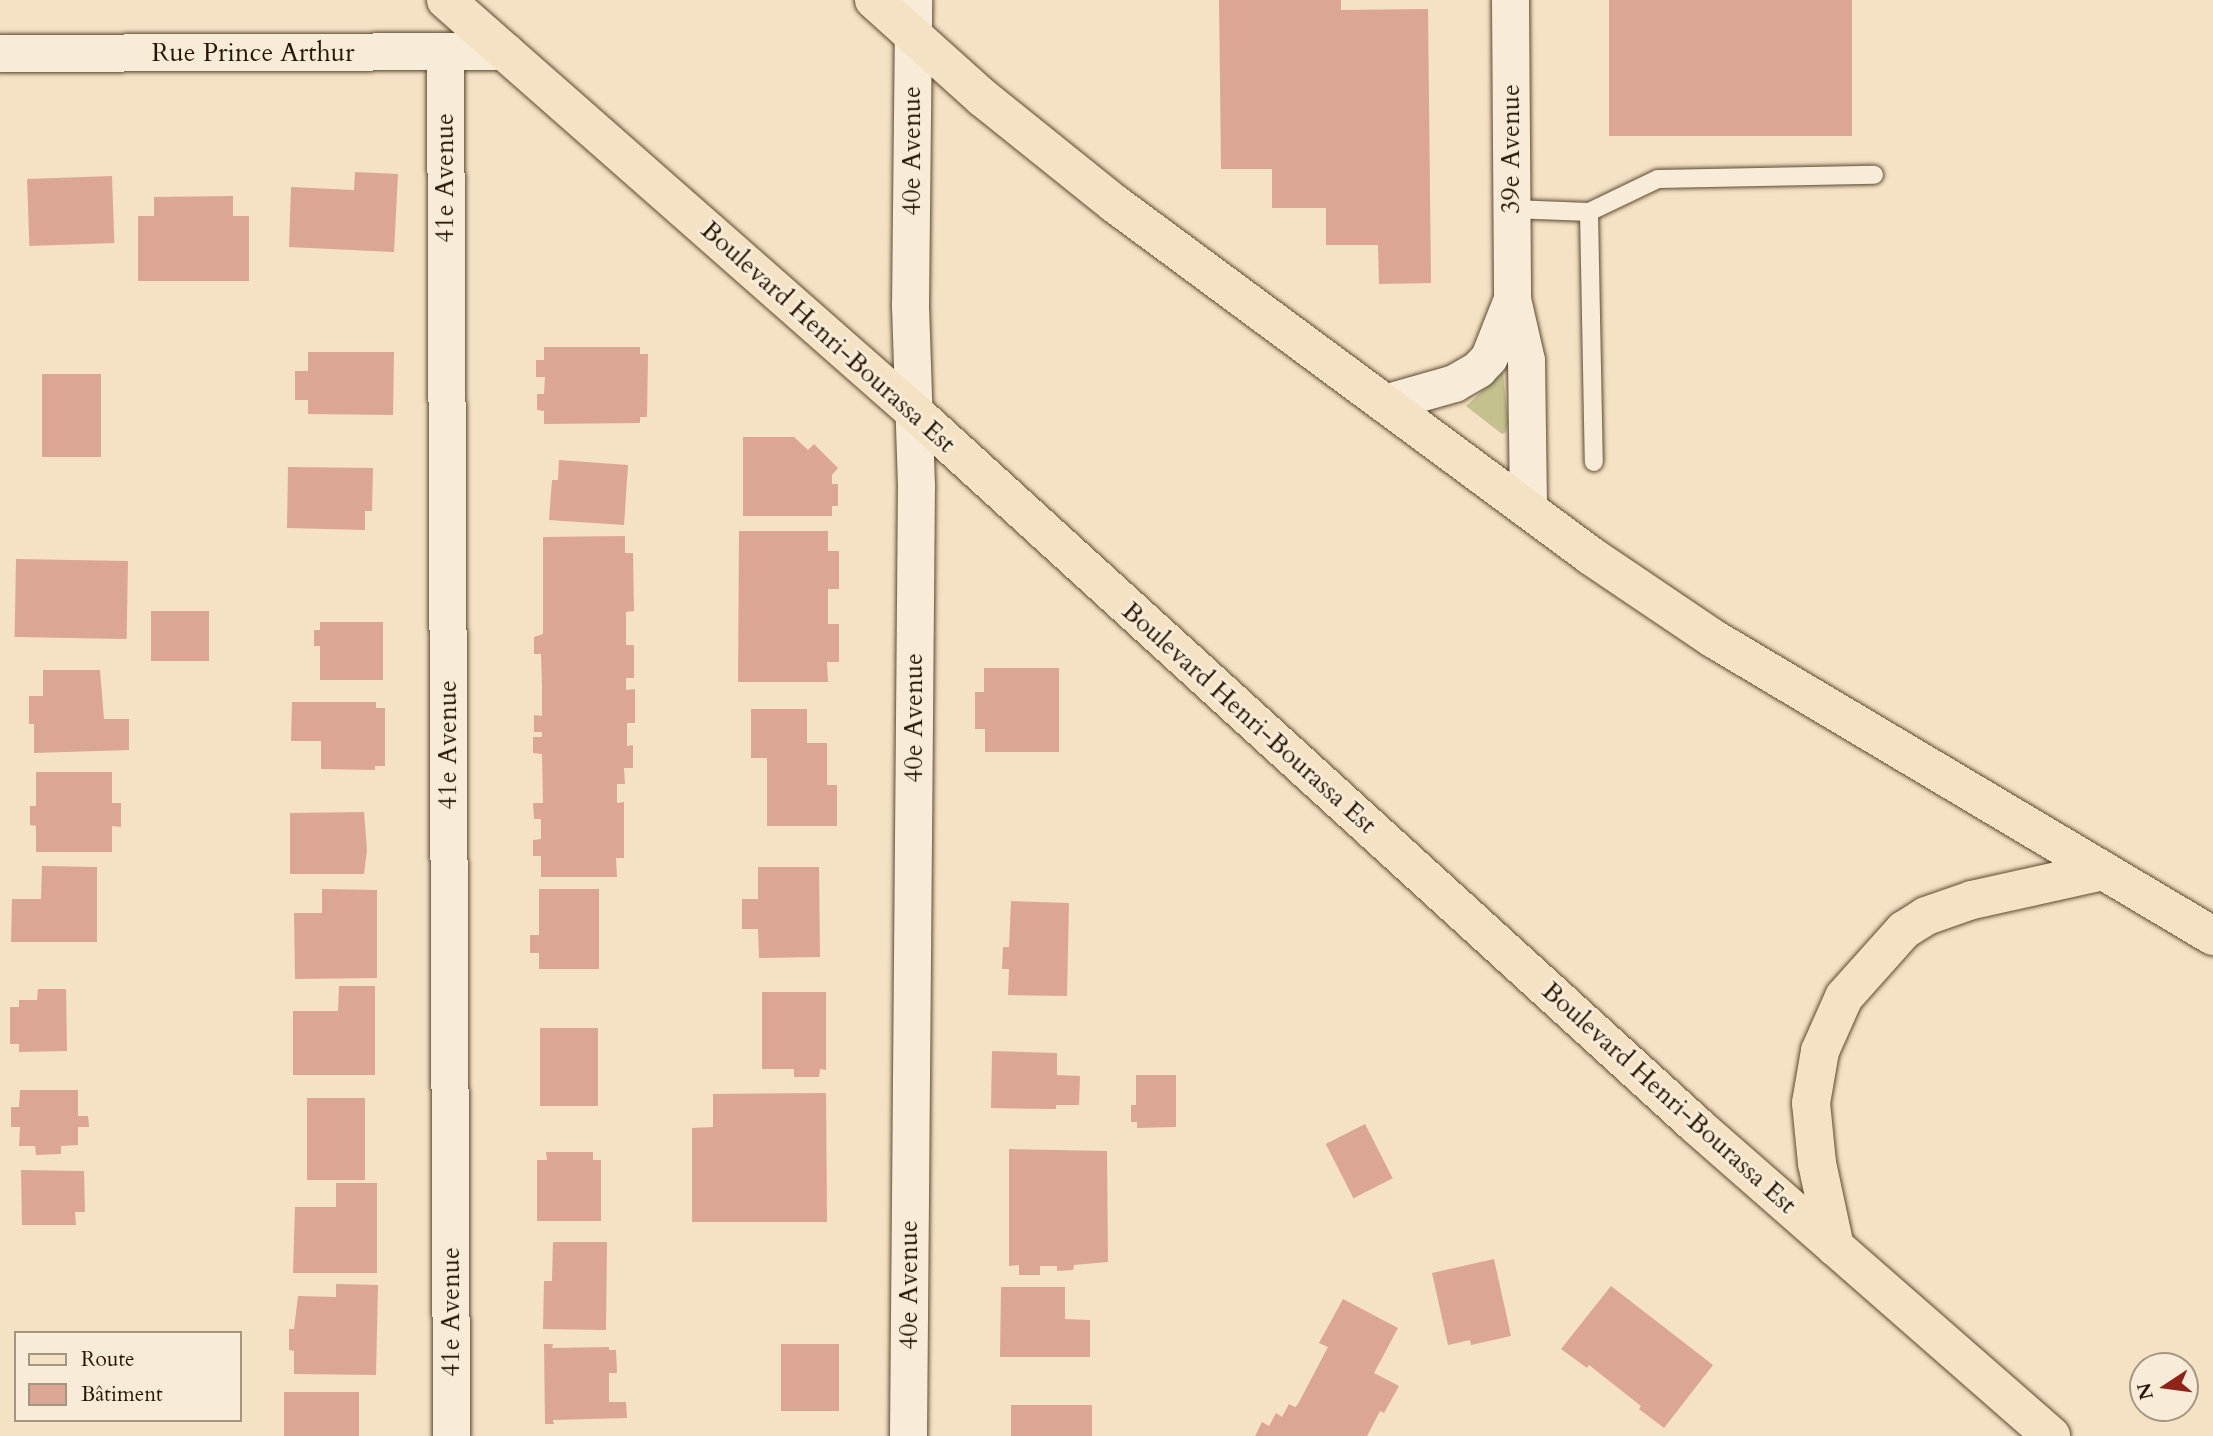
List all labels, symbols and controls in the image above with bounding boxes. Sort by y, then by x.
street label: Rue Prince Arthur [152,37,354,69]
street label: 39e Avenue [1495,84,1527,214]
street label: 40e Avenue [896,86,928,216]
street label: 41e Avenue [429,113,461,243]
street label: Boulevard Henri-Bourassa Est [695,215,961,459]
street label: Boulevard Henri-Bourassa Est [1116,596,1382,840]
street label: 40e Avenue [898,653,930,783]
street label: 41e Avenue [432,680,464,810]
street label: Boulevard Henri-Bourassa Est [1536,976,1802,1220]
street label: 40e Avenue [893,1220,925,1350]
street label: 41e Avenue [435,1247,467,1377]
legend [14,1331,242,1422]
text: Route [81,1345,135,1374]
north arrow [2129,1352,2199,1422]
text: Bâtiment [81,1380,163,1409]
text: N [2131,1380,2160,1402]

